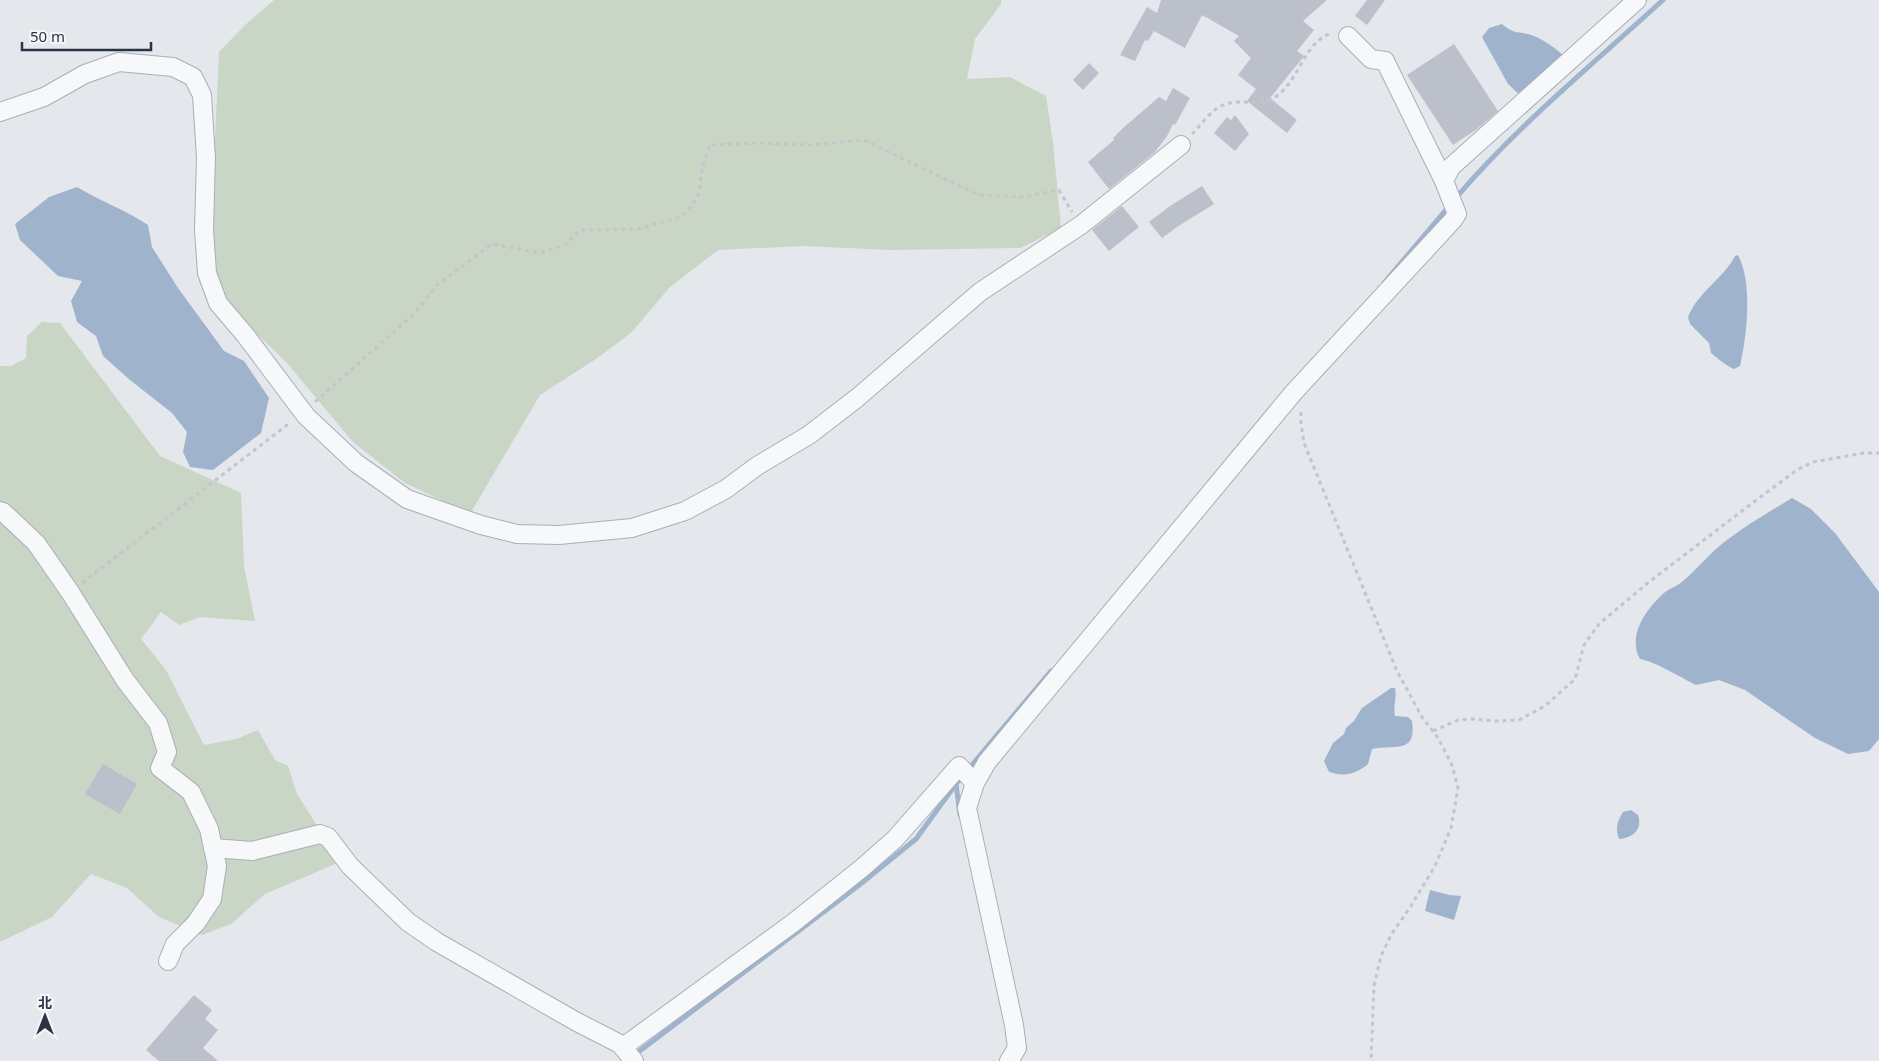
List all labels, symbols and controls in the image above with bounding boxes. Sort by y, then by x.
scale bar [22,20,151,52]
text: 50 m [30,26,65,46]
north arrow [20,991,70,1041]
text: 北 [38,993,52,1012]

